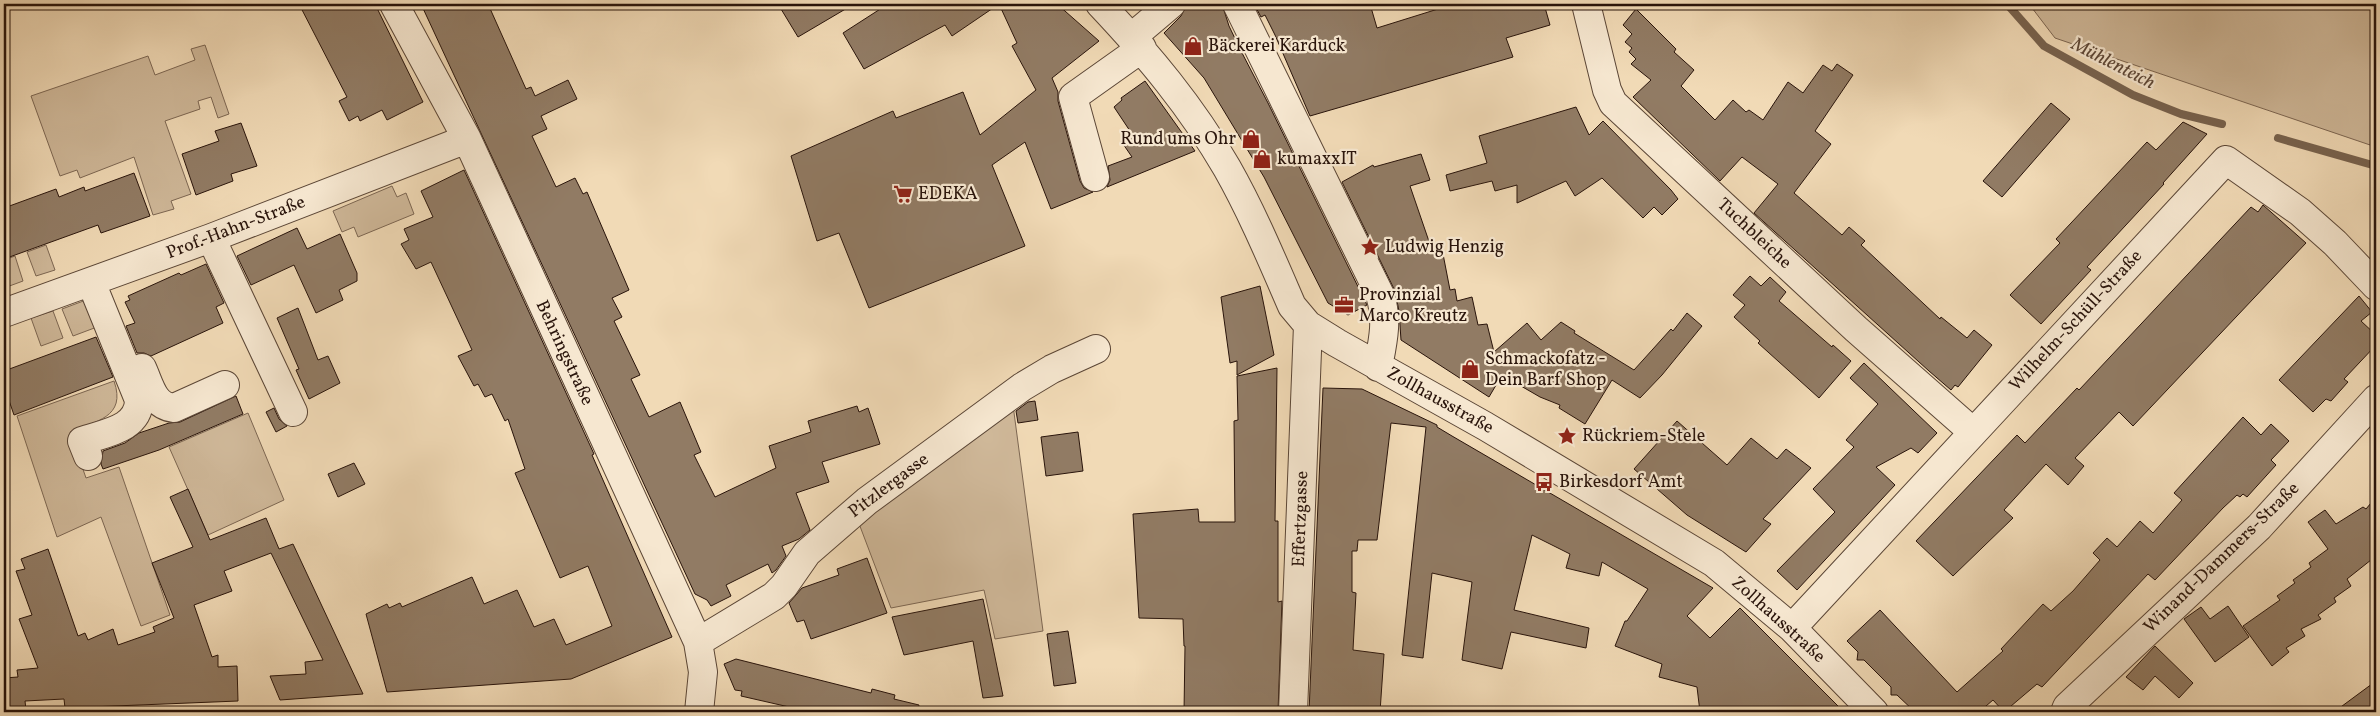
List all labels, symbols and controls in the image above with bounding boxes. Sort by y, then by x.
water label: Mühlenteich [2066,31,2159,96]
place label: Bäckerei Karduck [1208,34,1346,59]
shop icon: Bäckerei Karduck [1182,35,1204,57]
place label: Rund ums Ohr [1120,127,1236,152]
shop icon: Rund ums Ohr [1240,128,1262,150]
place label: kumaxxIT [1277,147,1357,172]
shop icon: kumaxxIT [1251,148,1273,170]
place label: EDEKA [918,182,978,207]
supermarket icon: EDEKA [892,183,914,205]
street label: Prof.-Hahn-Straße [163,190,309,266]
street label: Tuchbleiche [1711,193,1797,275]
place label: Ludwig Henzig [1385,235,1504,260]
place icon: Ludwig Henzig [1359,236,1381,258]
street label: Wilhelm-Schüll-Straße [2004,245,2148,397]
place label: Provinzial Marco Kreutz [1359,283,1467,329]
office icon: Provinzial Marco Kreutz [1333,294,1355,316]
street label: Behringstraße [529,296,599,410]
place label: Schmackofatz - Dein Barf Shop [1485,347,1606,393]
shop icon: Schmackofatz - Dein Barf Shop [1459,358,1481,380]
street label: Zollhausstraße [1382,361,1498,441]
place label: Rückriem-Stele [1582,424,1705,449]
place icon: Rückriem-Stele [1556,425,1578,447]
street label: Pitzlergasse [844,447,934,525]
street label: Effertzgasse [1287,470,1315,568]
place label: Birkesdorf Amt [1559,470,1683,495]
bus stop icon: Birkesdorf Amt [1533,471,1555,493]
street label: Winand-Dammers-Straße [2139,477,2305,639]
street label: Zollhausstraße [1725,571,1831,669]

